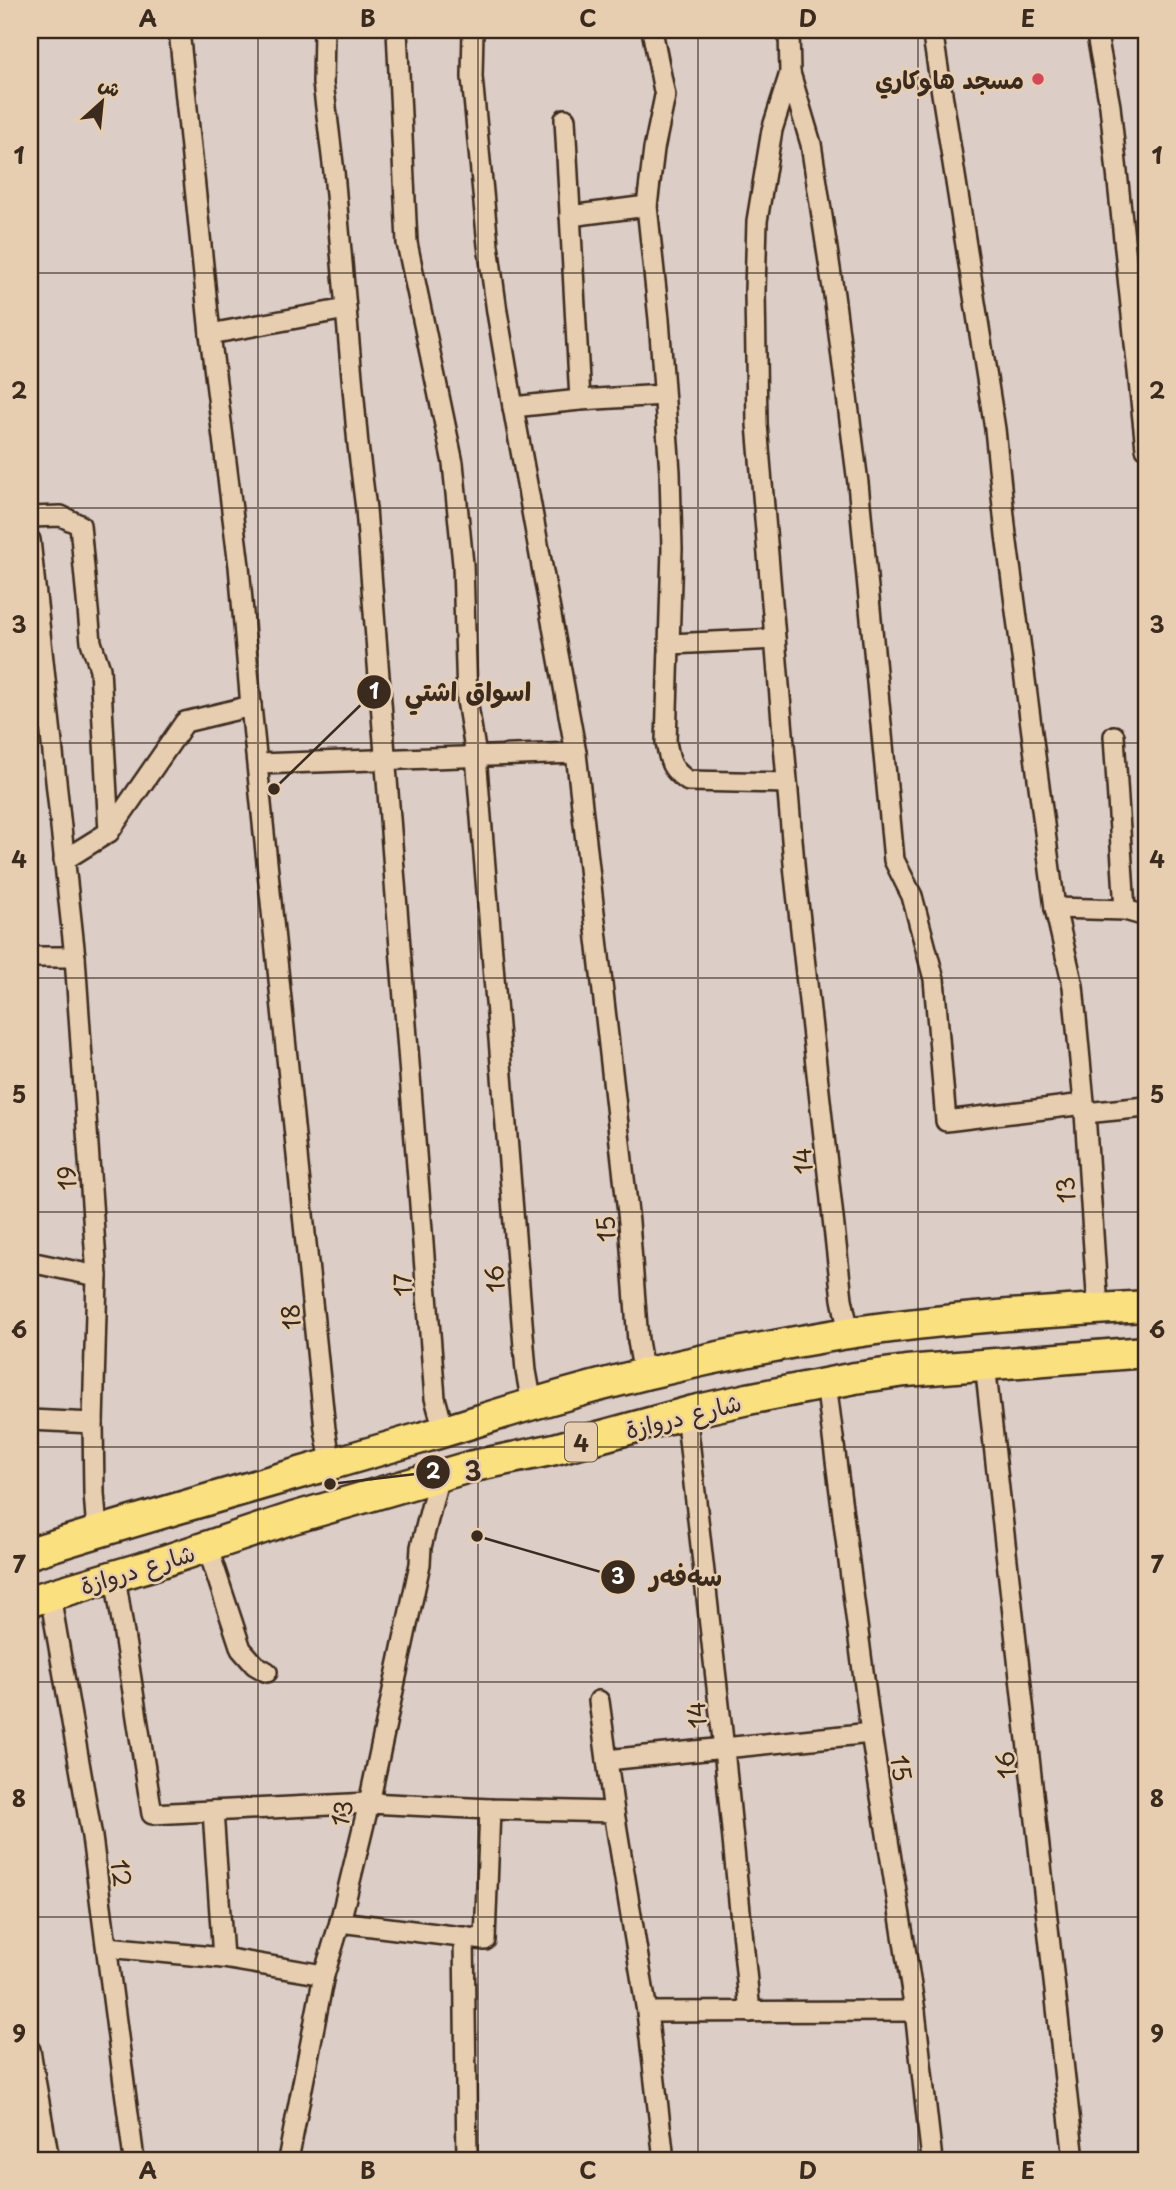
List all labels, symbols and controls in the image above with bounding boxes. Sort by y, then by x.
text: A [139,0,157,35]
text: B [360,0,376,35]
text: C [579,0,597,35]
text: D [799,0,817,35]
text: E [1021,0,1035,35]
place label: مسجد هاوكاري [875,61,1024,99]
north arrow [66,66,136,136]
text: ش [95,69,126,103]
marker: مسجد هاوكاري [1030,71,1046,87]
text: 1 [14,137,25,172]
text: 1 [1152,137,1163,172]
text: 2 [11,372,27,407]
text: 2 [1149,372,1165,407]
text: 3 [11,606,27,641]
text: 3 [1149,606,1165,641]
callout: اسواق اشتي [356,668,546,715]
text: اسواق اشتي [405,671,531,716]
text: 1 [369,674,379,706]
text: 4 [11,841,27,876]
text: 4 [1149,841,1165,876]
text: 5 [12,1076,26,1111]
text: 5 [1150,1076,1164,1111]
street label: 14 [783,1146,821,1176]
street label: 19 [47,1164,85,1192]
street label: 13 [1046,1176,1084,1204]
street label: 15 [586,1214,624,1244]
street label: 16 [475,1264,513,1294]
street label: 17 [383,1272,421,1298]
street label: 18 [271,1302,309,1332]
text: 6 [11,1311,27,1346]
text: 6 [1149,1311,1165,1346]
street label: شارع دروازة [621,1383,745,1448]
road number: 4 [565,1422,597,1462]
callout: 3 [415,1448,495,1495]
text: 3 [464,1451,482,1490]
text: 2 [426,1454,441,1486]
street label: شارع دروازة [75,1533,199,1604]
text: 7 [12,1546,26,1581]
text: 7 [1150,1546,1164,1581]
callout: سەفەر [601,1553,736,1600]
text: سەفەر [648,1556,722,1595]
text: 3 [611,1559,625,1591]
street label: 14 [677,1700,715,1730]
street label: 16 [986,1749,1024,1781]
street label: 15 [882,1752,922,1784]
text: 8 [12,1780,26,1815]
text: 8 [1150,1780,1164,1815]
street label: 13 [320,1796,362,1830]
street label: 12 [102,1857,142,1889]
text: 9 [12,2015,26,2050]
text: 9 [1150,2015,1164,2050]
text: A [139,2152,157,2187]
text: B [360,2152,376,2187]
text: C [579,2152,597,2187]
text: D [799,2152,817,2187]
text: E [1021,2152,1035,2187]

